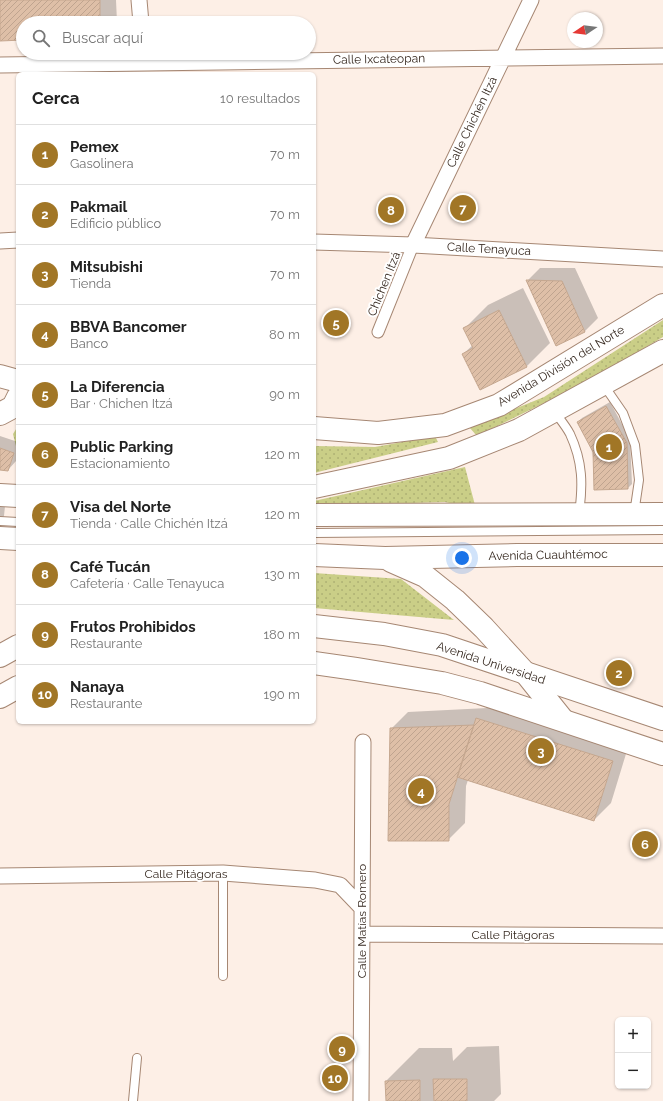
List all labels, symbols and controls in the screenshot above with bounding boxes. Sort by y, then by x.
north arrow [567,12,603,48]
search box [16,16,316,60]
icon: search [30,27,52,49]
text: Buscar aquí [62,29,143,47]
street label: Calle Ixcateopan [333,51,425,67]
street label: Calle Chichén Itzá [444,74,500,170]
text: Cerca [32,88,80,108]
text: 10 resultados [220,91,300,106]
text: Pemex [70,138,119,156]
text: 1 [42,147,48,162]
text: 70 m [270,147,300,162]
text: Gasolinera [70,156,134,171]
pin: 7 [450,193,476,223]
pin: 8 [378,195,404,225]
text: Pakmail [70,198,127,216]
text: 2 [41,207,49,222]
text: 70 m [270,207,300,222]
text: Edificio público [70,216,161,231]
street label: Calle Tenayuca [447,240,531,258]
street label: Chichen Itzá [365,250,403,318]
text: Mitsubishi [70,258,143,276]
text: 3 [41,267,49,282]
text: 70 m [270,267,300,282]
text: Tienda [70,276,111,291]
pin: 5 [323,308,349,338]
text: BBVA Bancomer [70,318,187,336]
street label: Avenida División del Norte [495,323,627,409]
text: 4 [41,327,49,342]
text: 80 m [269,327,300,342]
text: Banco [70,336,108,351]
text: La Diferencia [70,378,165,396]
text: 5 [41,387,49,402]
text: 90 m [269,387,300,402]
text: Bar · Chichen Itzá [70,396,173,411]
pin: 1 [596,432,622,462]
text: Public Parking [70,438,173,456]
text: 6 [41,447,49,462]
text: 120 m [264,447,300,462]
text: Estacionamiento [70,456,170,471]
text: Visa del Norte [70,498,171,516]
text: 7 [41,507,49,522]
text: 120 m [264,507,300,522]
text: Tienda · Calle Chichén Itzá [70,516,228,531]
street label: Avenida Cuauhtémoc [488,547,608,563]
your location [452,548,472,568]
text: Café Tucán [70,558,150,576]
text: 8 [41,567,49,582]
text: 130 m [264,567,300,582]
text: Cafetería · Calle Tenayuca [70,576,224,591]
text: Frutos Prohibidos [70,618,196,636]
text: 9 [41,627,49,642]
text: 180 m [264,627,300,642]
text: Restaurante [70,636,142,651]
street label: Avenida Universidad [435,639,547,687]
pin: 2 [606,658,632,688]
text: Nanaya [70,678,124,696]
text: 10 [38,687,52,702]
text: 190 m [264,687,300,702]
text: Restaurante [70,696,142,711]
pin: 3 [528,736,554,766]
pin: 4 [408,776,434,806]
pin: 6 [632,829,658,859]
street label: Calle Matías Romero [355,864,369,978]
street label: Calle Pitágoras [144,867,228,881]
street label: Calle Pitágoras [471,928,555,942]
map controls [615,1017,651,1089]
button: + [615,1017,651,1053]
pin: 9 [329,1034,355,1064]
button: − [615,1053,651,1089]
pin: 10 [322,1063,348,1093]

